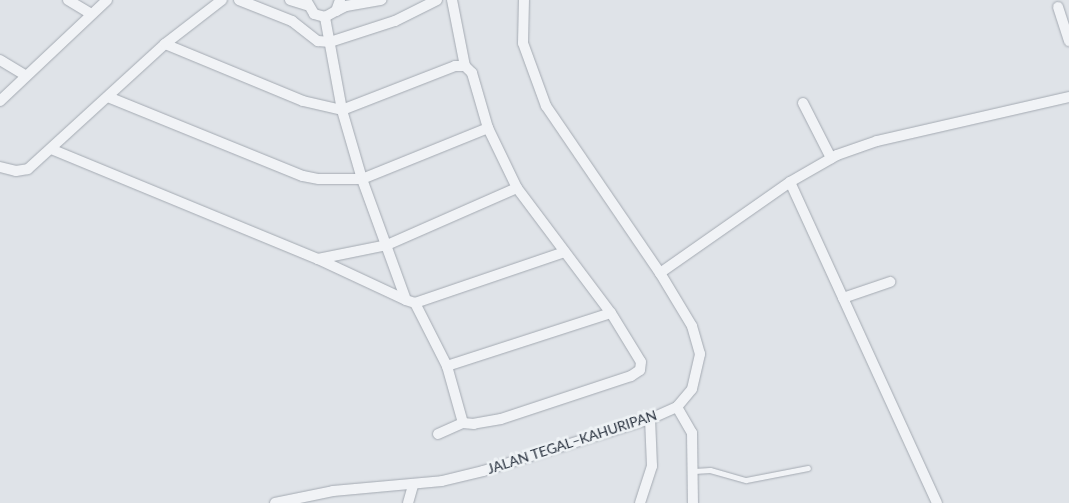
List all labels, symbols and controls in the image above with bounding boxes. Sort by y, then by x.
street label: JALAN TEGAL–KAHURIPAN [485,407,659,477]

